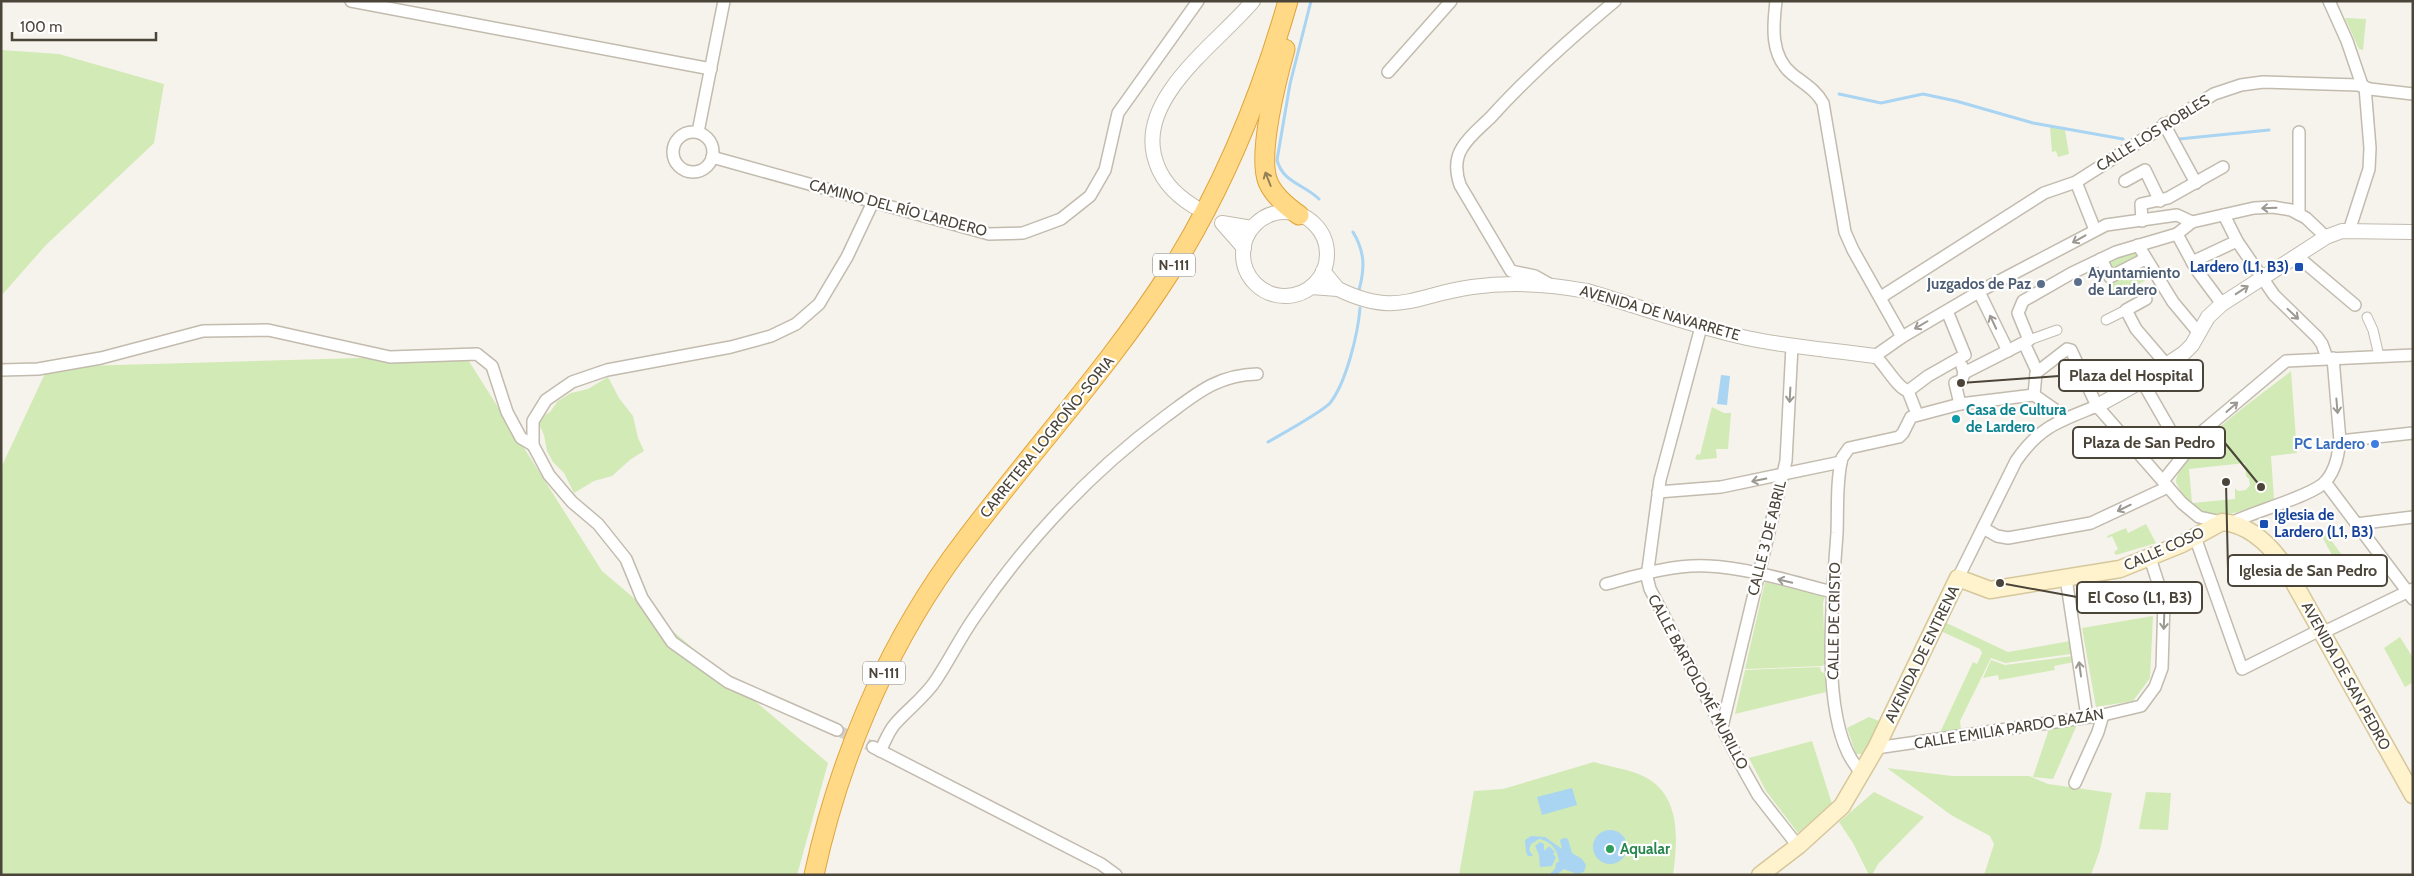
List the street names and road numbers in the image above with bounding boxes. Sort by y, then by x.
street label: CALLE LOS ROBLES [2093,91,2213,175]
street label: CAMINO DEL RÍO LARDERO [807,175,989,240]
road number: N-111 [1153,254,1195,276]
street label: AVENIDA DE NAVARRETE [1578,282,1742,344]
street label: CARRETERA LOGROÑO-SORIA [976,352,1118,522]
street label: CALLE 3 DE ABRIL [1744,478,1790,597]
street label: CALLE COSO [2121,523,2207,575]
street label: CALLE DE CRISTO [1824,562,1844,680]
street label: AVENIDA DE ENTRENA [1881,582,1963,725]
street label: CALLE BARTOLOMÉ MURILLO [1644,591,1753,773]
street label: AVENIDA DE SAN PEDRO [2298,599,2394,753]
road number: N-111 [863,661,905,684]
street label: CALLE EMILIA PARDO BAZÁN [1913,704,2105,753]

